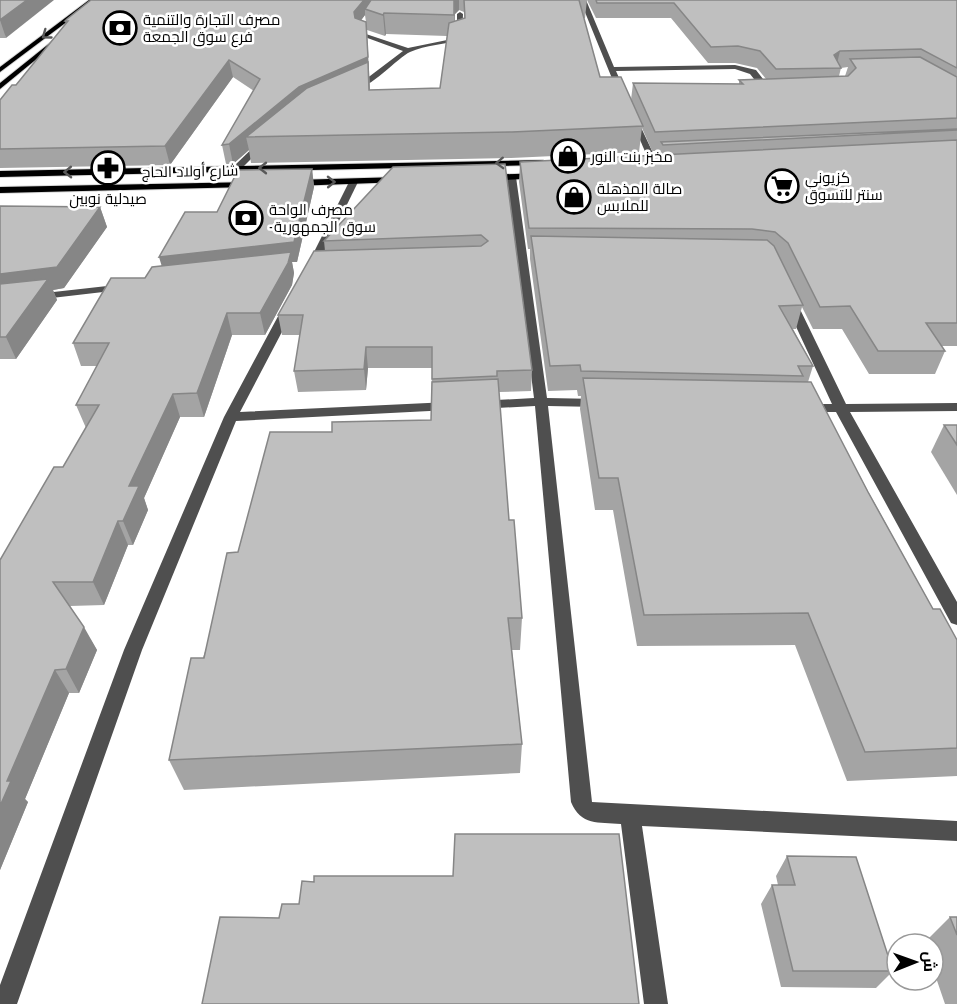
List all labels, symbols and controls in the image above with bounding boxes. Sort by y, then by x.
bank icon: مصرف التجارة والتنمية فرع سوق الجمعة [102,10,138,46]
place label: مصرف التجارة والتنمية فرع سوق الجمعة [143,11,280,48]
one-way arrow [42,27,53,38]
shop icon: مخبز بنت النور [550,138,586,174]
place label: مخبز بنت النور [590,148,673,166]
pharmacy icon: صيدلية نوبين [90,150,126,186]
one-way arrow [496,157,505,170]
street label: شارع أولاد الحاج [141,161,239,183]
one-way arrow [259,162,268,174]
one-way arrow [64,165,73,178]
supermarket icon: كزيوني سنتر للتسوق [764,168,800,204]
place label: كزيوني سنتر للتسوق [805,169,883,205]
one-way arrow [327,176,336,189]
shop icon: صالة المذهلة للملابس [556,179,592,215]
place label: صالة المذهلة للملابس [597,180,682,216]
place label: صيدلية نوبين [69,190,147,209]
bank icon: مصرف الواحة -سوق الجمهورية [228,200,264,236]
place label: مصرف الواحة -سوق الجمهورية [269,201,376,237]
north arrow [885,932,945,992]
text: ش [920,951,938,972]

